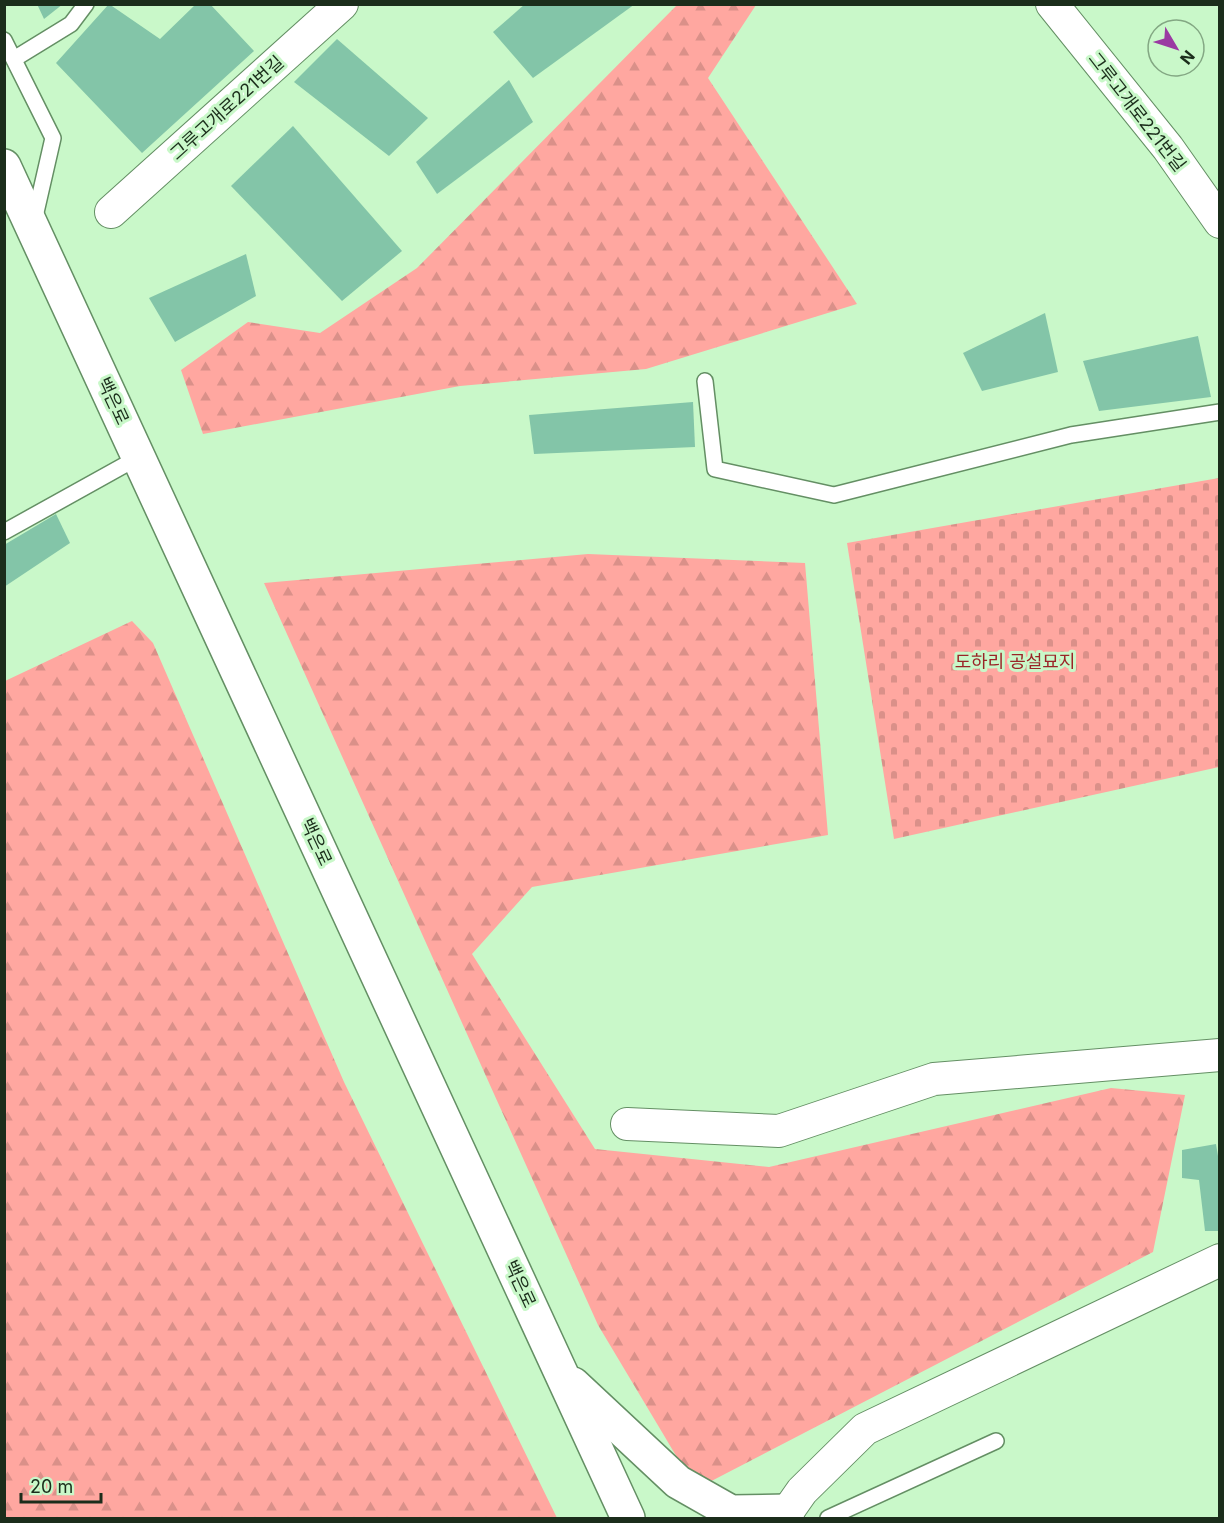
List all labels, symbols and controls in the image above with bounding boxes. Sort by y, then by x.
north arrow [1146,18,1206,78]
text: N [1176,46,1199,68]
street label: 그루고개로221번길 [1084,48,1190,175]
street label: 그루고개로221번길 [166,51,288,164]
street label: 백은로 [93,374,133,428]
park label: 도하리 공설묘지 [955,651,1075,672]
street label: 백은로 [296,815,336,869]
street label: 백은로 [500,1257,540,1311]
scale bar [21,1466,100,1504]
text: 20 m [30,1476,73,1497]

